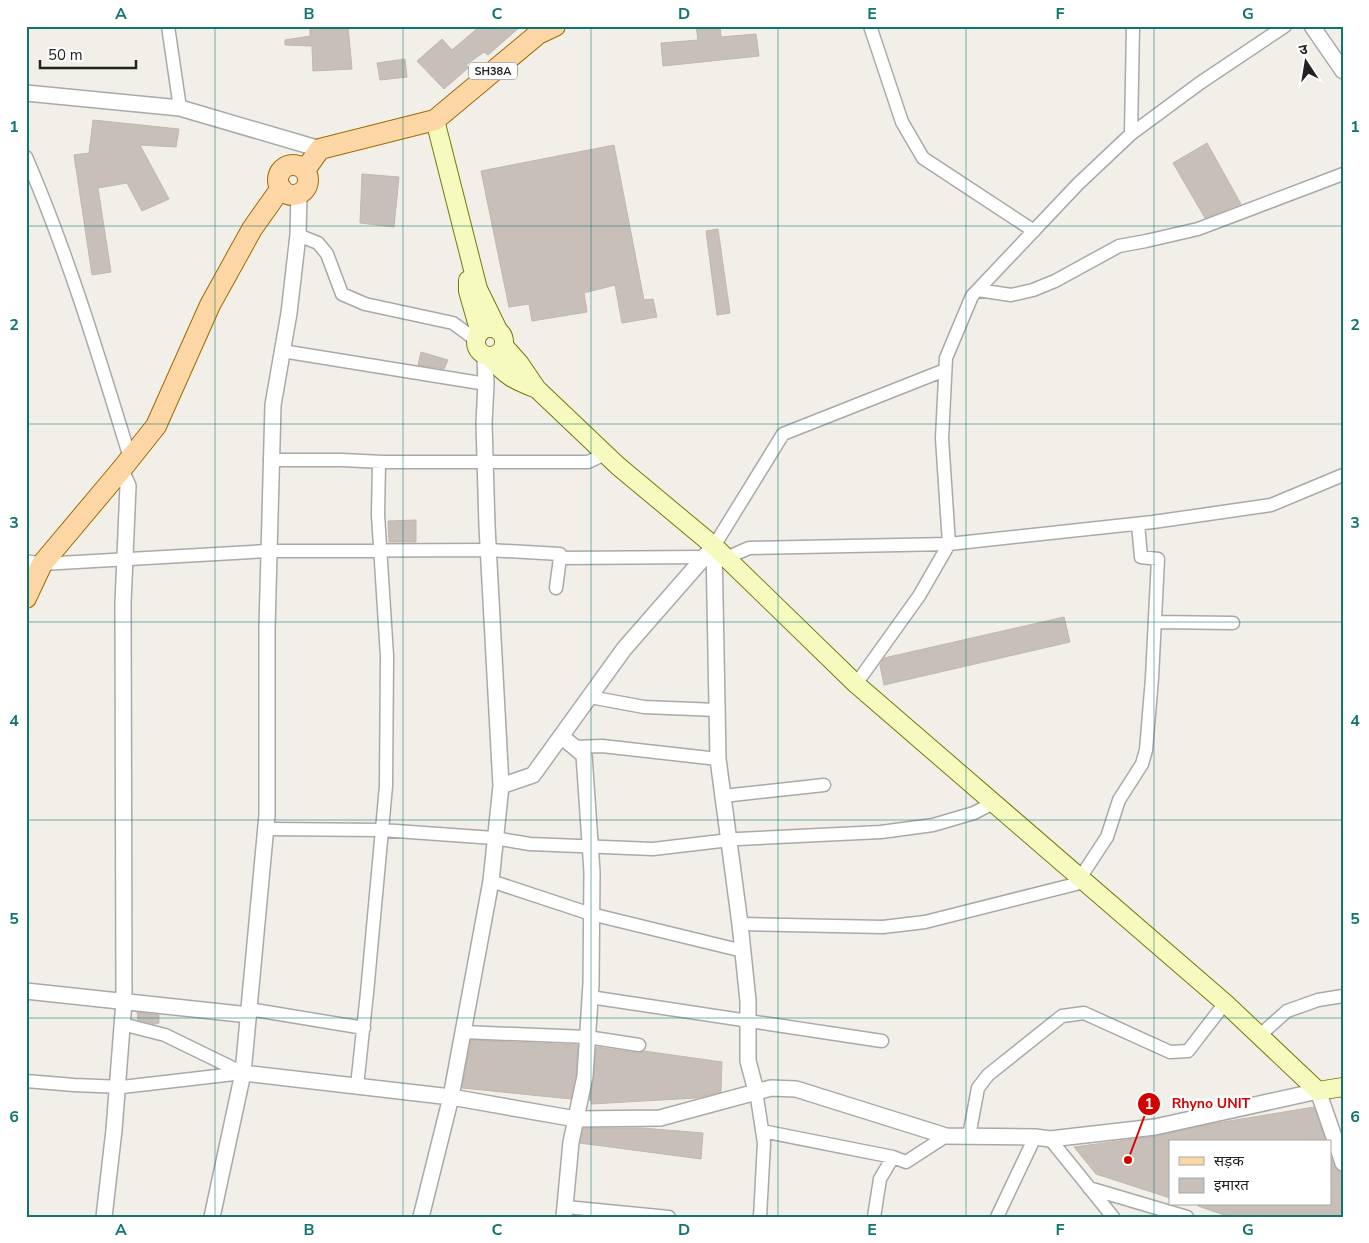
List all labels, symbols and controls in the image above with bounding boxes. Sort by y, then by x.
text: A [115,3,127,25]
text: B [303,3,315,25]
text: C [492,3,503,25]
text: D [678,3,690,25]
text: E [867,3,877,25]
text: F [1056,3,1065,25]
text: G [1242,3,1254,25]
scale bar [40,38,136,70]
north arrow [1282,38,1332,88]
text: उ [1297,39,1310,60]
text: 50 m [48,45,83,65]
road number: SH38A [469,62,517,80]
text: 1 [9,116,19,138]
text: 1 [1350,116,1360,138]
text: 2 [9,314,19,336]
text: 2 [1350,314,1360,336]
text: 3 [9,512,19,534]
text: 3 [1350,512,1360,534]
text: 4 [9,710,19,732]
text: 4 [1350,710,1360,732]
text: 5 [9,908,19,930]
text: 5 [1350,908,1360,930]
callout: Rhyno UNIT [1137,1089,1260,1118]
text: 1 [1144,1094,1154,1114]
text: Rhyno UNIT [1172,1094,1251,1113]
text: 6 [9,1106,19,1128]
text: 6 [1350,1106,1360,1128]
legend [1169,1140,1332,1206]
text: सड़क [1214,1151,1244,1171]
text: इमारत [1214,1175,1249,1195]
text: A [115,1219,127,1241]
text: B [303,1219,315,1241]
text: C [492,1219,503,1241]
text: D [678,1219,690,1241]
text: E [867,1219,877,1241]
text: F [1056,1219,1065,1241]
text: G [1242,1219,1254,1241]

